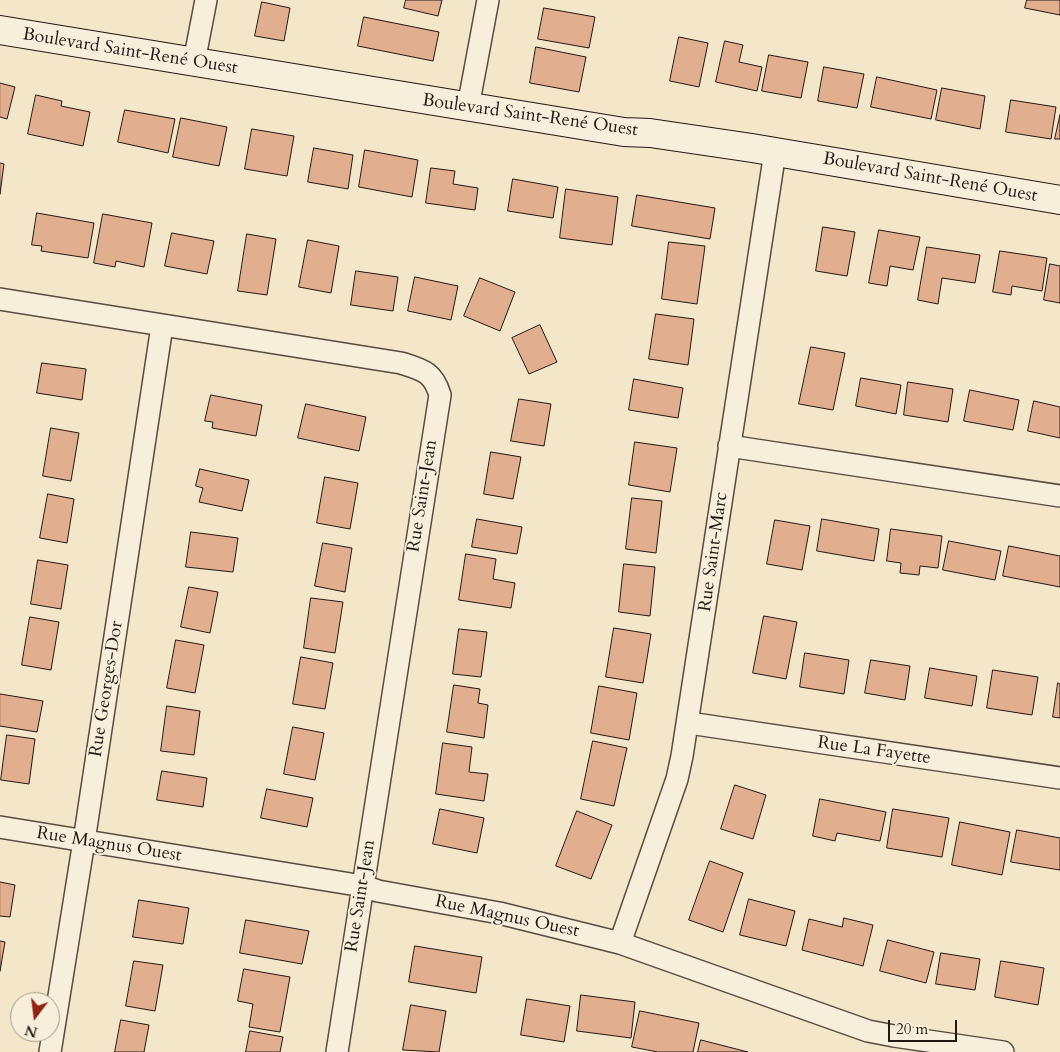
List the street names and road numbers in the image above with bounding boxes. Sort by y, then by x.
street label: Boulevard Saint-René Ouest [21,24,239,80]
street label: Boulevard Saint-René Ouest [421,90,639,142]
street label: Boulevard Saint-René Ouest [821,148,1039,208]
street label: Rue Saint-Jean [403,438,443,554]
street label: Rue Saint-Marc [695,491,733,613]
street label: Rue Georges-Dor [86,620,128,758]
street label: Rue La Fayette [816,732,932,770]
street label: Rue Magnus Ouest [35,823,183,867]
street label: Rue Saint-Jean [341,838,381,954]
street label: Rue Magnus Ouest [433,891,581,943]

